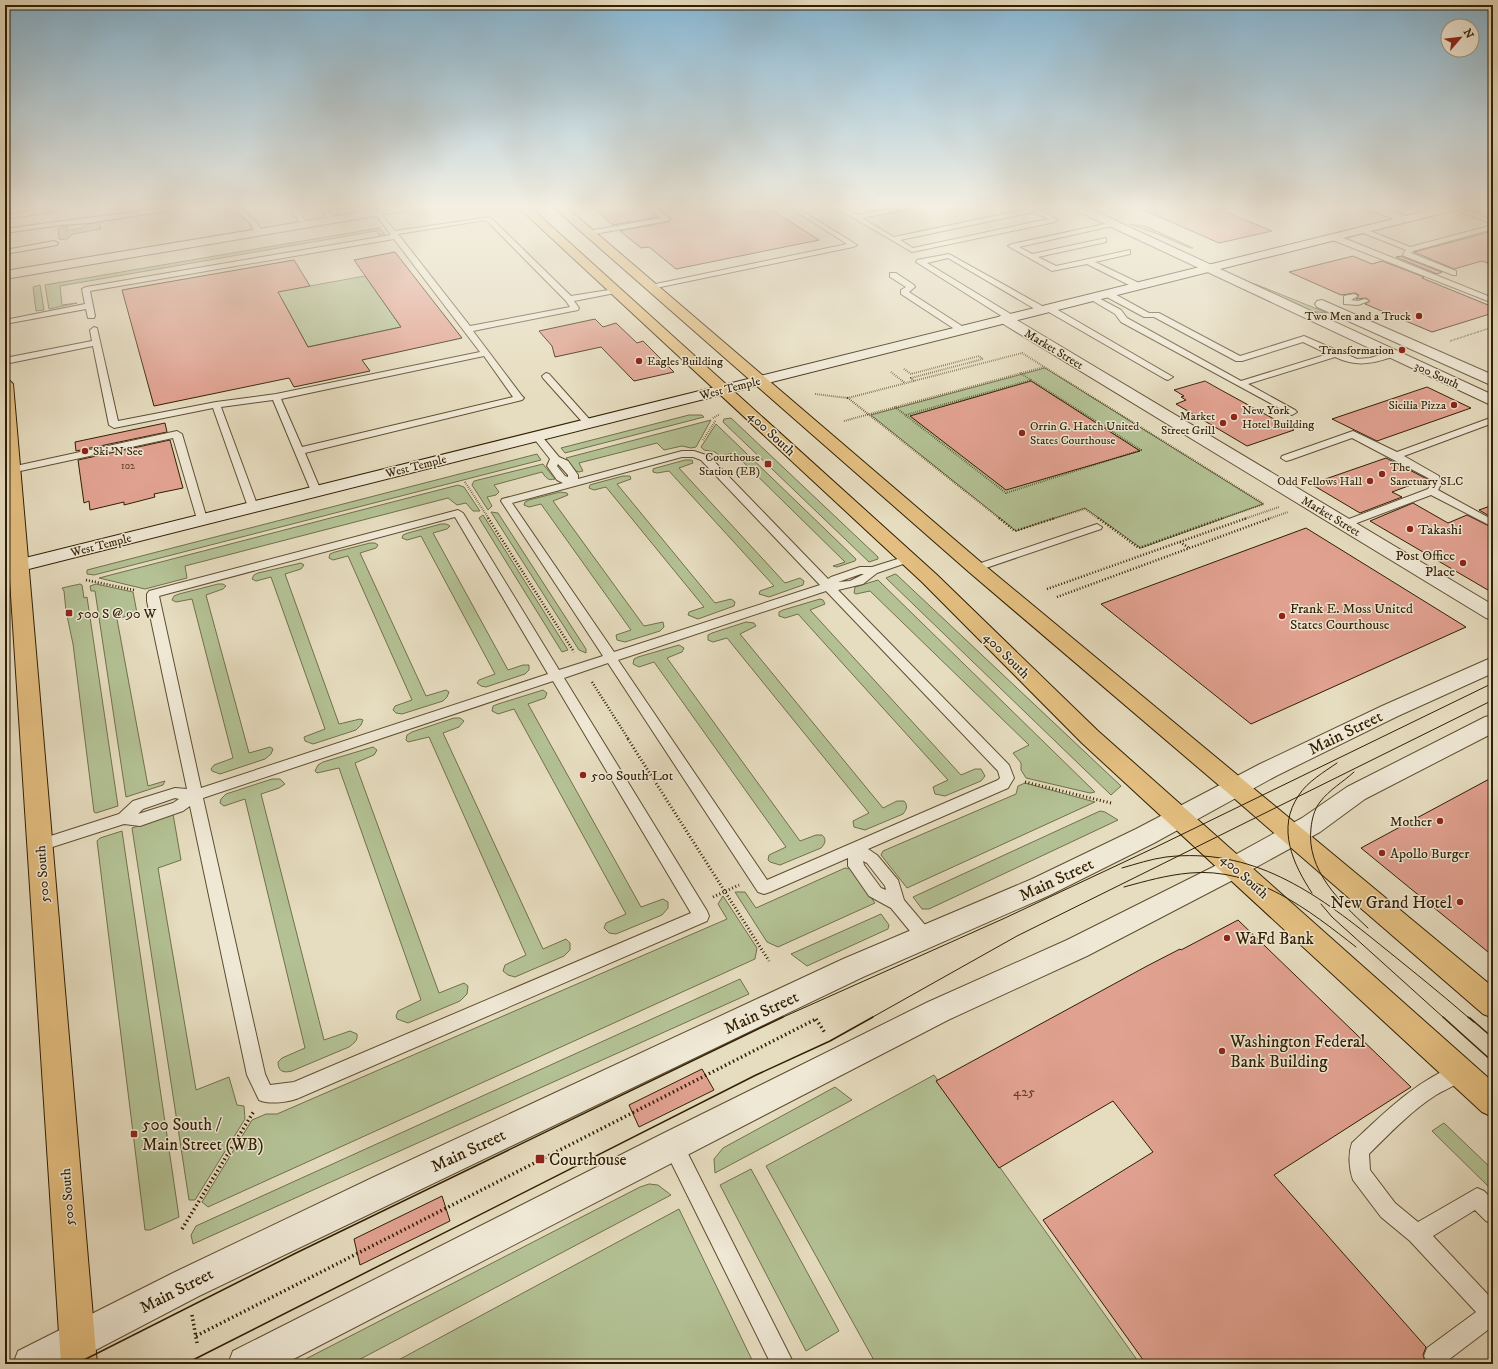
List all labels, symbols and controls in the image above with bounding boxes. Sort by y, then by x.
north arrow [1440,18,1480,58]
text: N [1460,27,1476,41]
place label: Two Men and a Truck [1305,309,1411,324]
marker: Two Men and a Truck [1414,311,1424,321]
street label: Market Street [1022,326,1086,373]
place label: Transformation [1319,343,1395,358]
marker: Transformation [1397,345,1407,355]
place label: Eagles Building [647,354,723,369]
marker: Eagles Building [634,356,644,366]
street label: 300 South [1412,359,1462,393]
street label: West Temple [697,374,762,404]
place label: Sicilia Pizza [1388,398,1447,413]
marker: Sicilia Pizza [1449,400,1459,410]
place label: New York Hotel Building [1242,403,1314,432]
street label: 400 South [744,407,799,461]
place label: Market Street Grill [1161,409,1215,438]
marker: New York Hotel Building [1229,412,1239,422]
marker: Market Street Grill [1218,418,1228,428]
place label: Orrin G. Hatch United States Courthouse [1030,419,1139,448]
marker: Orrin G. Hatch United States Courthouse [1017,428,1027,438]
place label: Ski 'N See [93,444,143,459]
marker: Ski 'N See [80,446,90,456]
place label: Courthouse Station (EB) [699,450,760,479]
street label: West Temple [383,452,448,482]
marker: Courthouse Station (EB) [763,459,773,469]
house number: 102 [121,460,135,472]
place label: The Sanctuary SLC [1390,460,1463,489]
marker: The Sanctuary SLC [1377,469,1387,479]
place label: Odd Fellows Hall [1277,474,1362,489]
marker: Odd Fellows Hall [1365,476,1375,486]
street label: Market Street [1299,493,1363,540]
place label: Takashi [1418,521,1462,539]
marker: Takashi [1405,524,1415,534]
street label: West Temple [68,531,133,561]
place label: Post Office Place [1396,547,1455,581]
marker: Post Office Place [1458,558,1468,568]
place label: Frank E. Moss United States Courthouse [1290,600,1413,634]
place label: 500 S @ 90 W [77,605,157,623]
marker: 500 S @ 90 W [64,608,74,618]
marker: Frank E. Moss United States Courthouse [1277,611,1287,621]
street label: 400 South [979,629,1034,683]
street label: Main Street [1305,705,1387,760]
place label: 500 South Lot [591,767,674,785]
marker: 500 South Lot [578,770,588,780]
place label: Mother [1390,813,1433,831]
marker: Mother [1435,816,1445,826]
street label: 500 South [32,844,54,903]
place label: Apollo Burger [1390,845,1470,863]
marker: Apollo Burger [1377,848,1387,858]
street label: 400 South [1216,850,1273,904]
street label: Main Street [1016,853,1098,907]
place label: New Grand Hotel [1331,892,1452,914]
marker: New Grand Hotel [1455,897,1465,907]
place label: WaFd Bank [1234,928,1315,950]
marker: WaFd Bank [1222,933,1232,943]
street label: Main Street [721,986,803,1040]
place label: Washington Federal Bank Building [1229,1031,1365,1073]
marker: Washington Federal Bank Building [1217,1046,1227,1056]
house number: 425 [1013,1083,1035,1101]
place label: 500 South / Main Street (WB) [142,1114,264,1156]
street label: Main Street [428,1124,510,1178]
marker: 500 South / Main Street (WB) [129,1129,139,1139]
place label: Courthouse [549,1149,627,1171]
marker: Courthouse [534,1153,546,1165]
street label: 500 South [57,1167,79,1226]
street label: Main Street [136,1263,218,1319]

